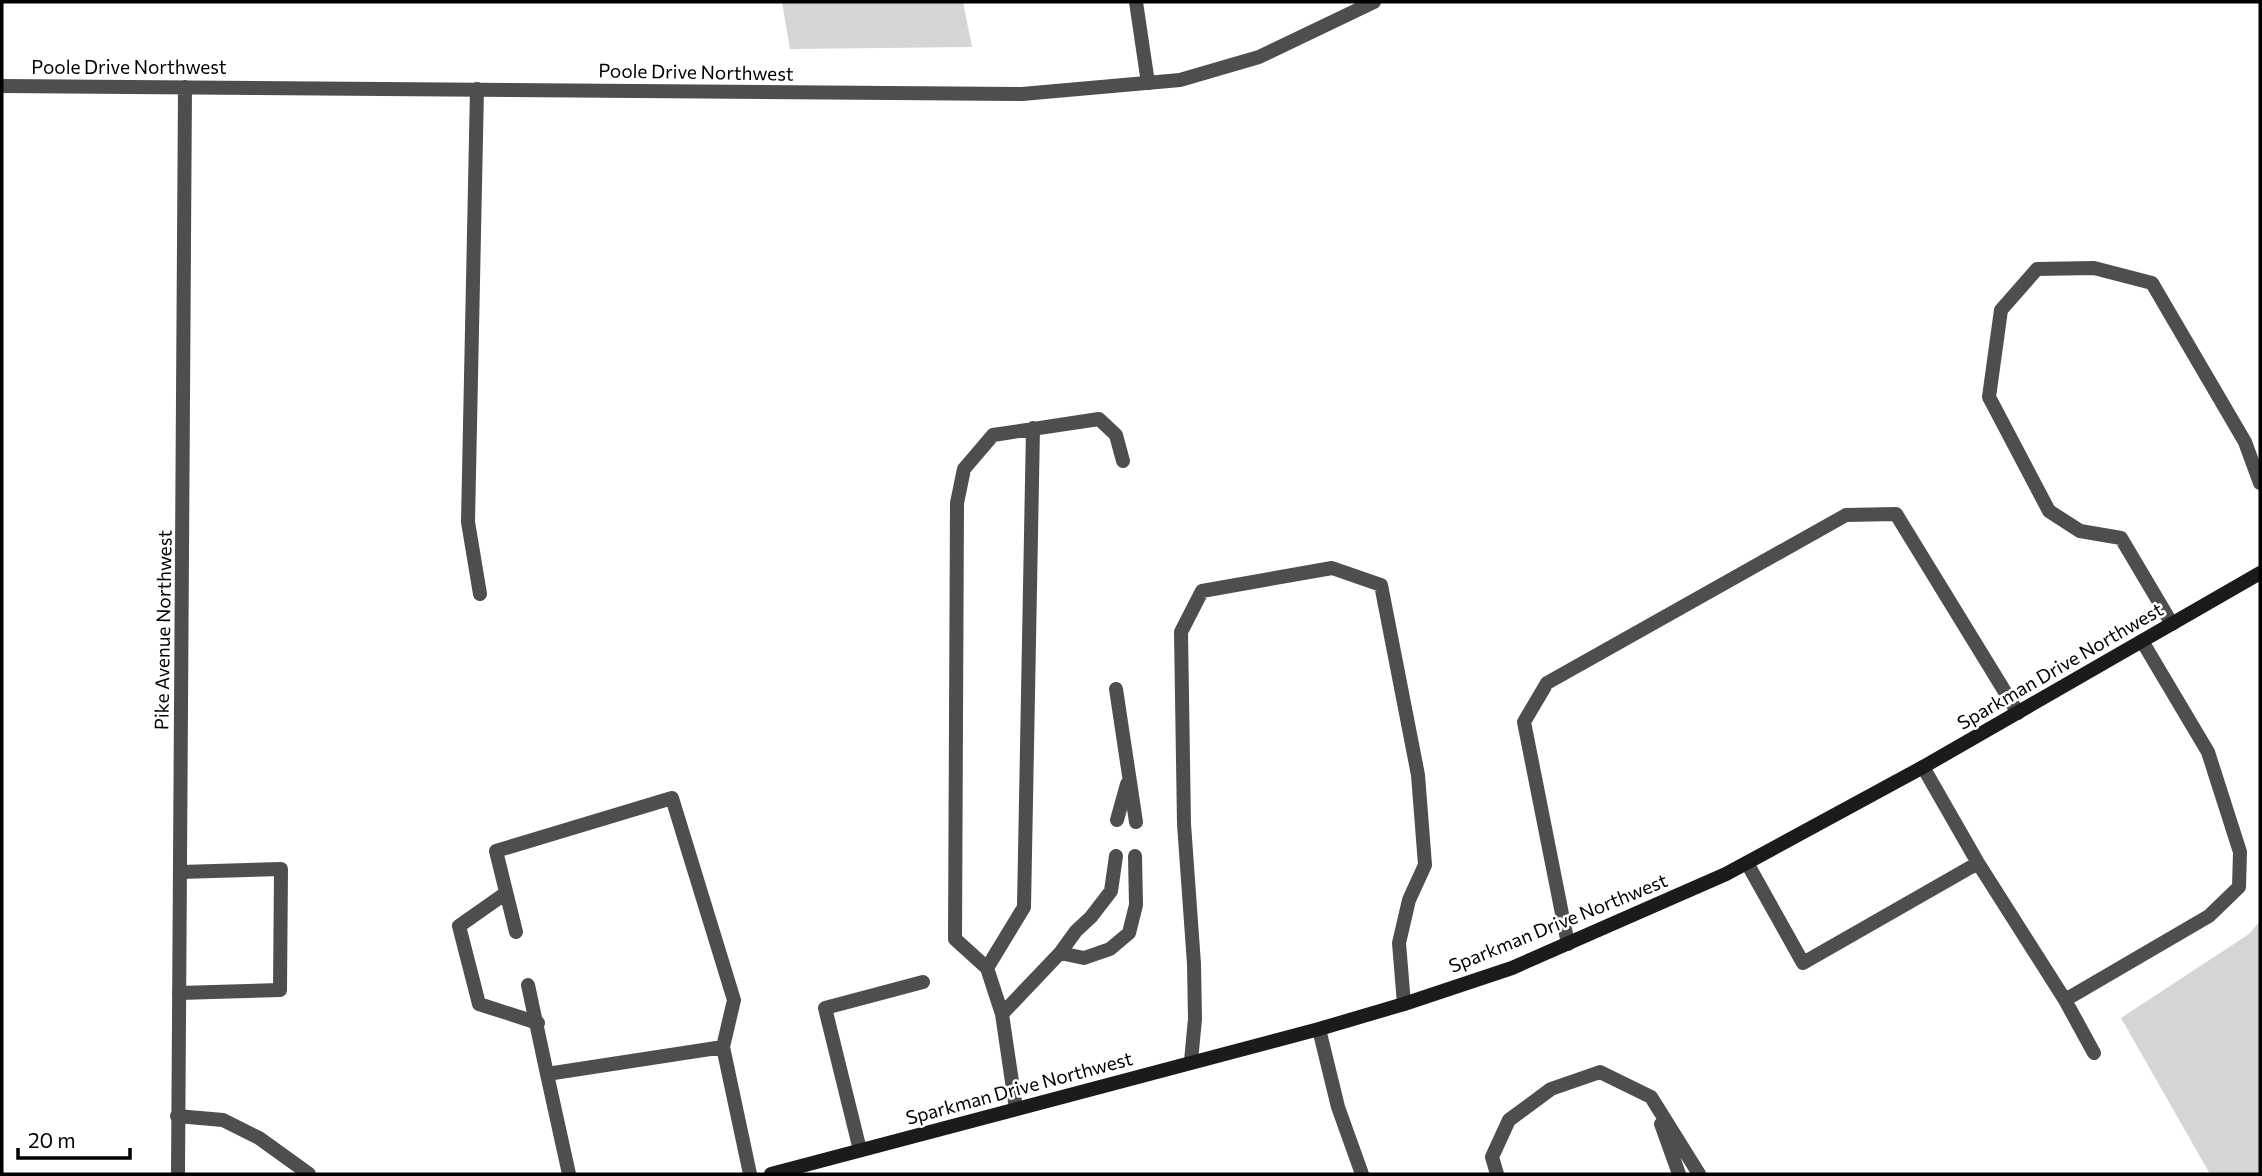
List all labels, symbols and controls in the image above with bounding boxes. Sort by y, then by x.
street label: Poole Drive Northwest [31,55,227,78]
street label: Poole Drive Northwest [598,58,794,85]
street label: Pike Avenue Northwest [149,529,176,730]
street label: Sparkman Drive Northwest [1953,597,2167,734]
street label: Sparkman Drive Northwest [1445,868,1671,977]
street label: Sparkman Drive Northwest [903,1046,1135,1129]
scale bar [18,1116,130,1160]
text: 20 m [28,1127,76,1152]

